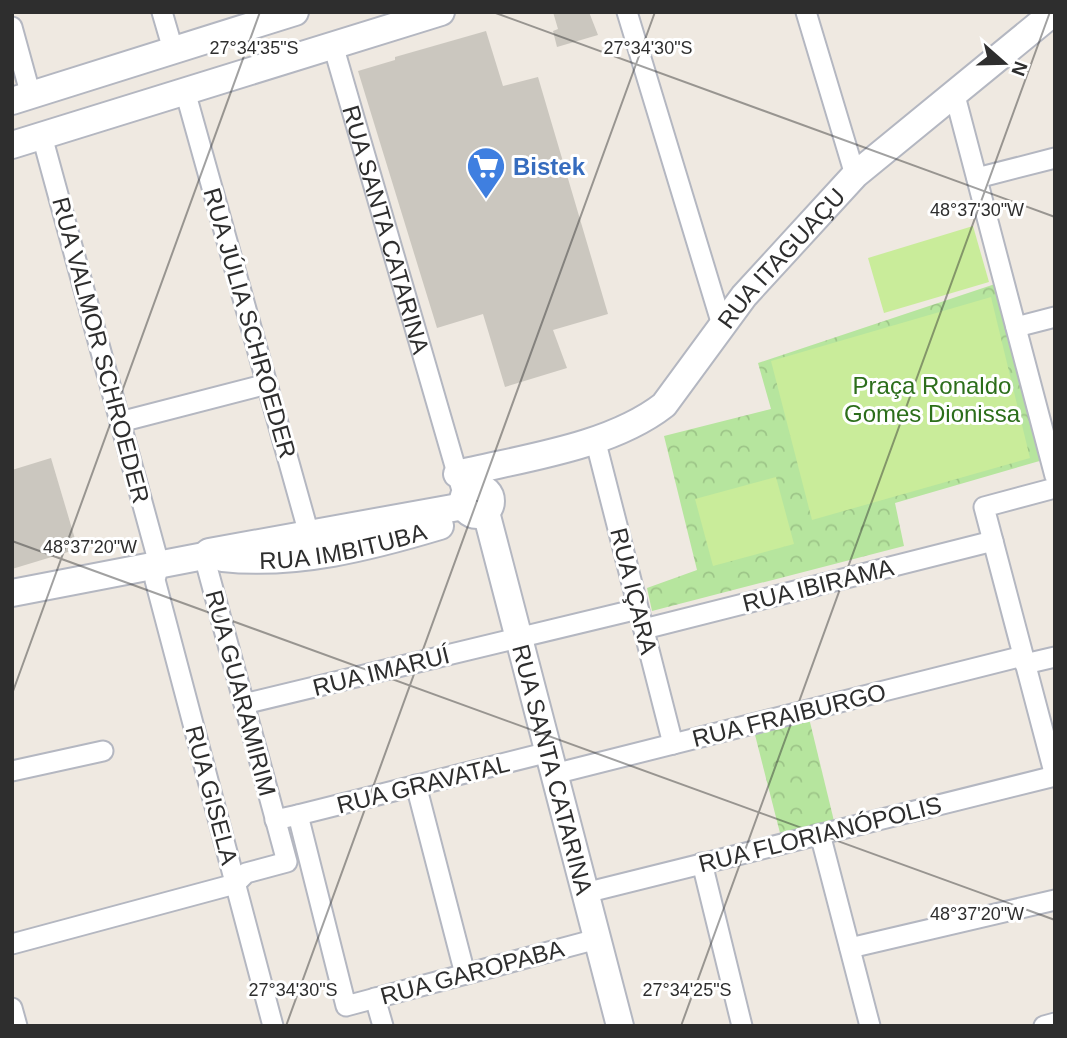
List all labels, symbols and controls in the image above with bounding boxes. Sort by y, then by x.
north arrow [969,28,1039,98]
text: 27°34'35"S [209,38,299,58]
text: 27°34'30"S [603,38,693,58]
text: N [1007,59,1032,79]
street label: RUA SANTA CATARINA [338,102,435,357]
supermarket icon: Bistek [465,145,507,200]
place label: Bistek [513,153,586,180]
street label: RUA ITAGUAÇU [712,182,850,333]
street label: RUA JÚLIA SCHROEDER [198,185,302,461]
street label: RUA VALMOR SCHROEDER [47,194,155,506]
text: 48°37'30"W [930,200,1024,220]
park label: Praça Ronaldo Gomes Dionissa [844,372,1021,427]
street label: RUA IMBITUBA [259,517,429,573]
street label: RUA IÇARA [605,525,663,657]
text: 48°37'20"W [43,537,137,557]
street label: RUA IBIRAMA [740,553,896,617]
street label: RUA GUARAMIRIM [201,587,281,799]
street label: RUA IMARUÍ [310,641,453,701]
street label: RUA SANTA CATARINA [508,641,599,897]
street label: RUA FRAIBURGO [689,678,889,752]
street label: RUA GISELA [180,723,244,867]
street label: RUA GRAVATAL [334,749,512,819]
street label: RUA FLORIANÓPOLIS [696,791,944,877]
text: 48°37'20"W [930,904,1024,924]
street label: RUA GAROPABA [377,935,567,1009]
text: 27°34'30"S [248,980,338,1000]
text: 27°34'25"S [642,980,732,1000]

